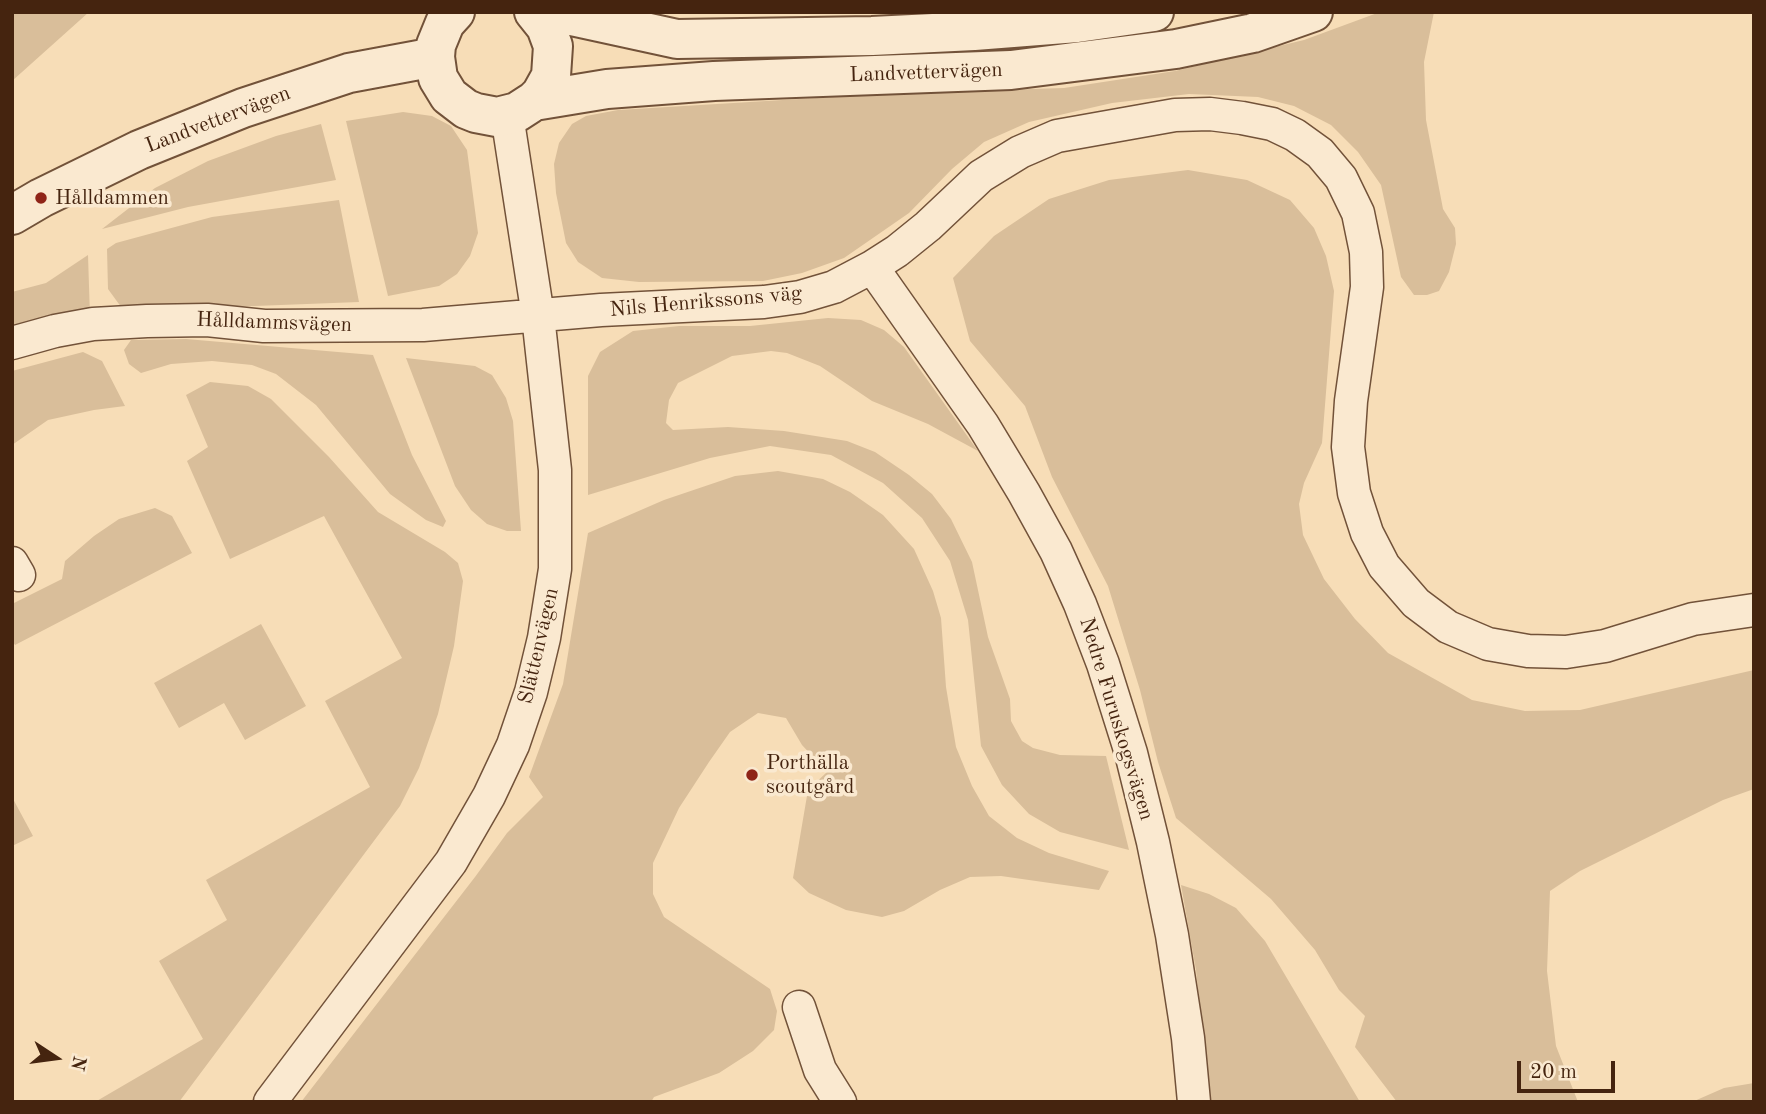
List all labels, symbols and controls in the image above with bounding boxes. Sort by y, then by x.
street label: Landvettervägen [849,58,1003,88]
street label: Landvettervägen [142,81,294,159]
place label: Hålldammen [55,185,169,211]
marker: Hålldammen [33,190,49,206]
street label: Nils Henrikssons väg [609,281,803,323]
street label: Hålldammsvägen [196,308,352,338]
street label: Slättenvägen [513,585,565,707]
street label: Nedre Furuskogsvägen [1073,614,1159,824]
place label: Porthälla scoutgård [766,750,855,800]
marker: Porthälla scoutgård [744,767,760,783]
north arrow [21,1023,91,1093]
scale bar [1521,1048,1619,1092]
text: N [66,1054,88,1072]
text: 20 m [1530,1062,1577,1083]

